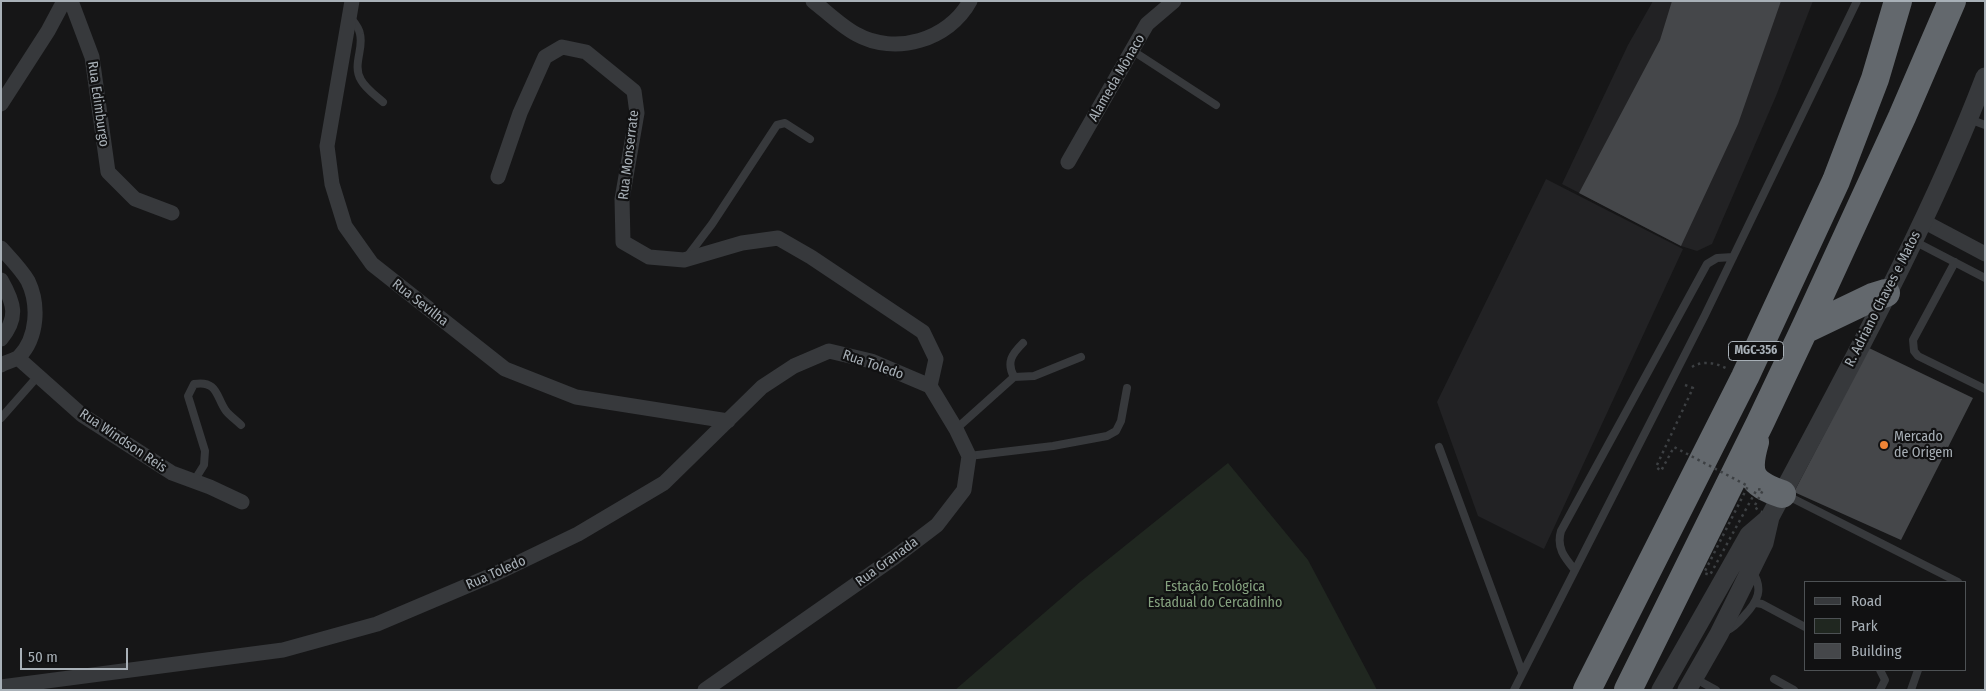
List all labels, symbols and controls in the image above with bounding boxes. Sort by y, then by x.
street label: Alameda Mônaco [1085,31,1149,125]
street label: Rua Edimburgo [84,60,112,148]
street label: Rua Monserrate [615,109,643,201]
street label: R. Adriano Chaves e Matos [1841,228,1925,370]
street label: Rua Sevilha [389,276,451,330]
road number: MGC-356 [1728,342,1784,361]
street label: Rua Toledo [840,347,906,383]
street label: Rua Windson Reis [76,406,170,476]
place label: Mercado de Origem [1894,429,1953,462]
marker: Mercado de Origem [1878,439,1890,451]
street label: Rua Granada [853,534,921,590]
street label: Rua Toledo [464,552,528,594]
park label: Estação Ecológica Estadual do Cercadinho [1148,579,1282,612]
legend [1804,581,1966,671]
text: Road [1851,592,1882,610]
text: Park [1851,617,1878,635]
scale bar [22,638,130,670]
text: Building [1851,642,1902,660]
text: 50 m [28,648,58,666]

